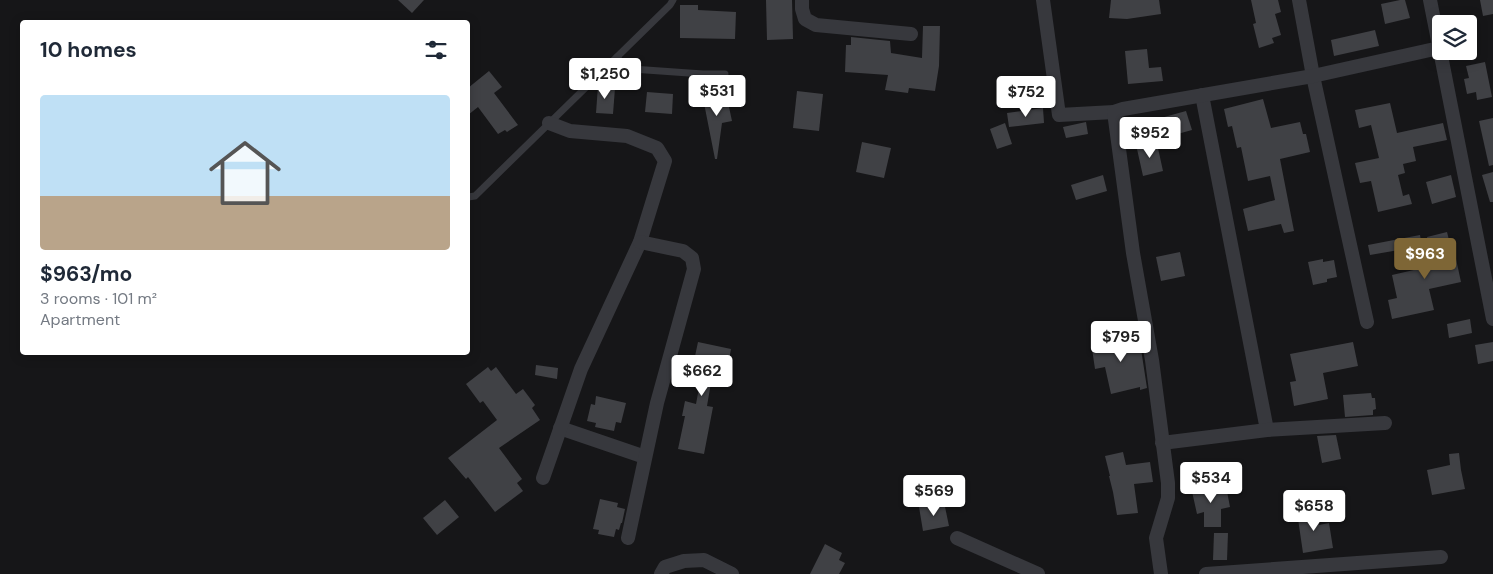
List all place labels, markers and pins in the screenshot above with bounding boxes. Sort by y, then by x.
pin: $1,250 [564,58,646,100]
pin: $531 [687,74,747,117]
pin: $752 [996,76,1056,118]
pin: $952 [1120,116,1180,159]
pin: $963 [1395,238,1455,280]
pin: $795 [1091,320,1151,363]
pin: $662 [672,354,732,397]
pin: $534 [1181,462,1241,504]
pin: $569 [904,474,964,517]
pin: $658 [1284,490,1344,532]

